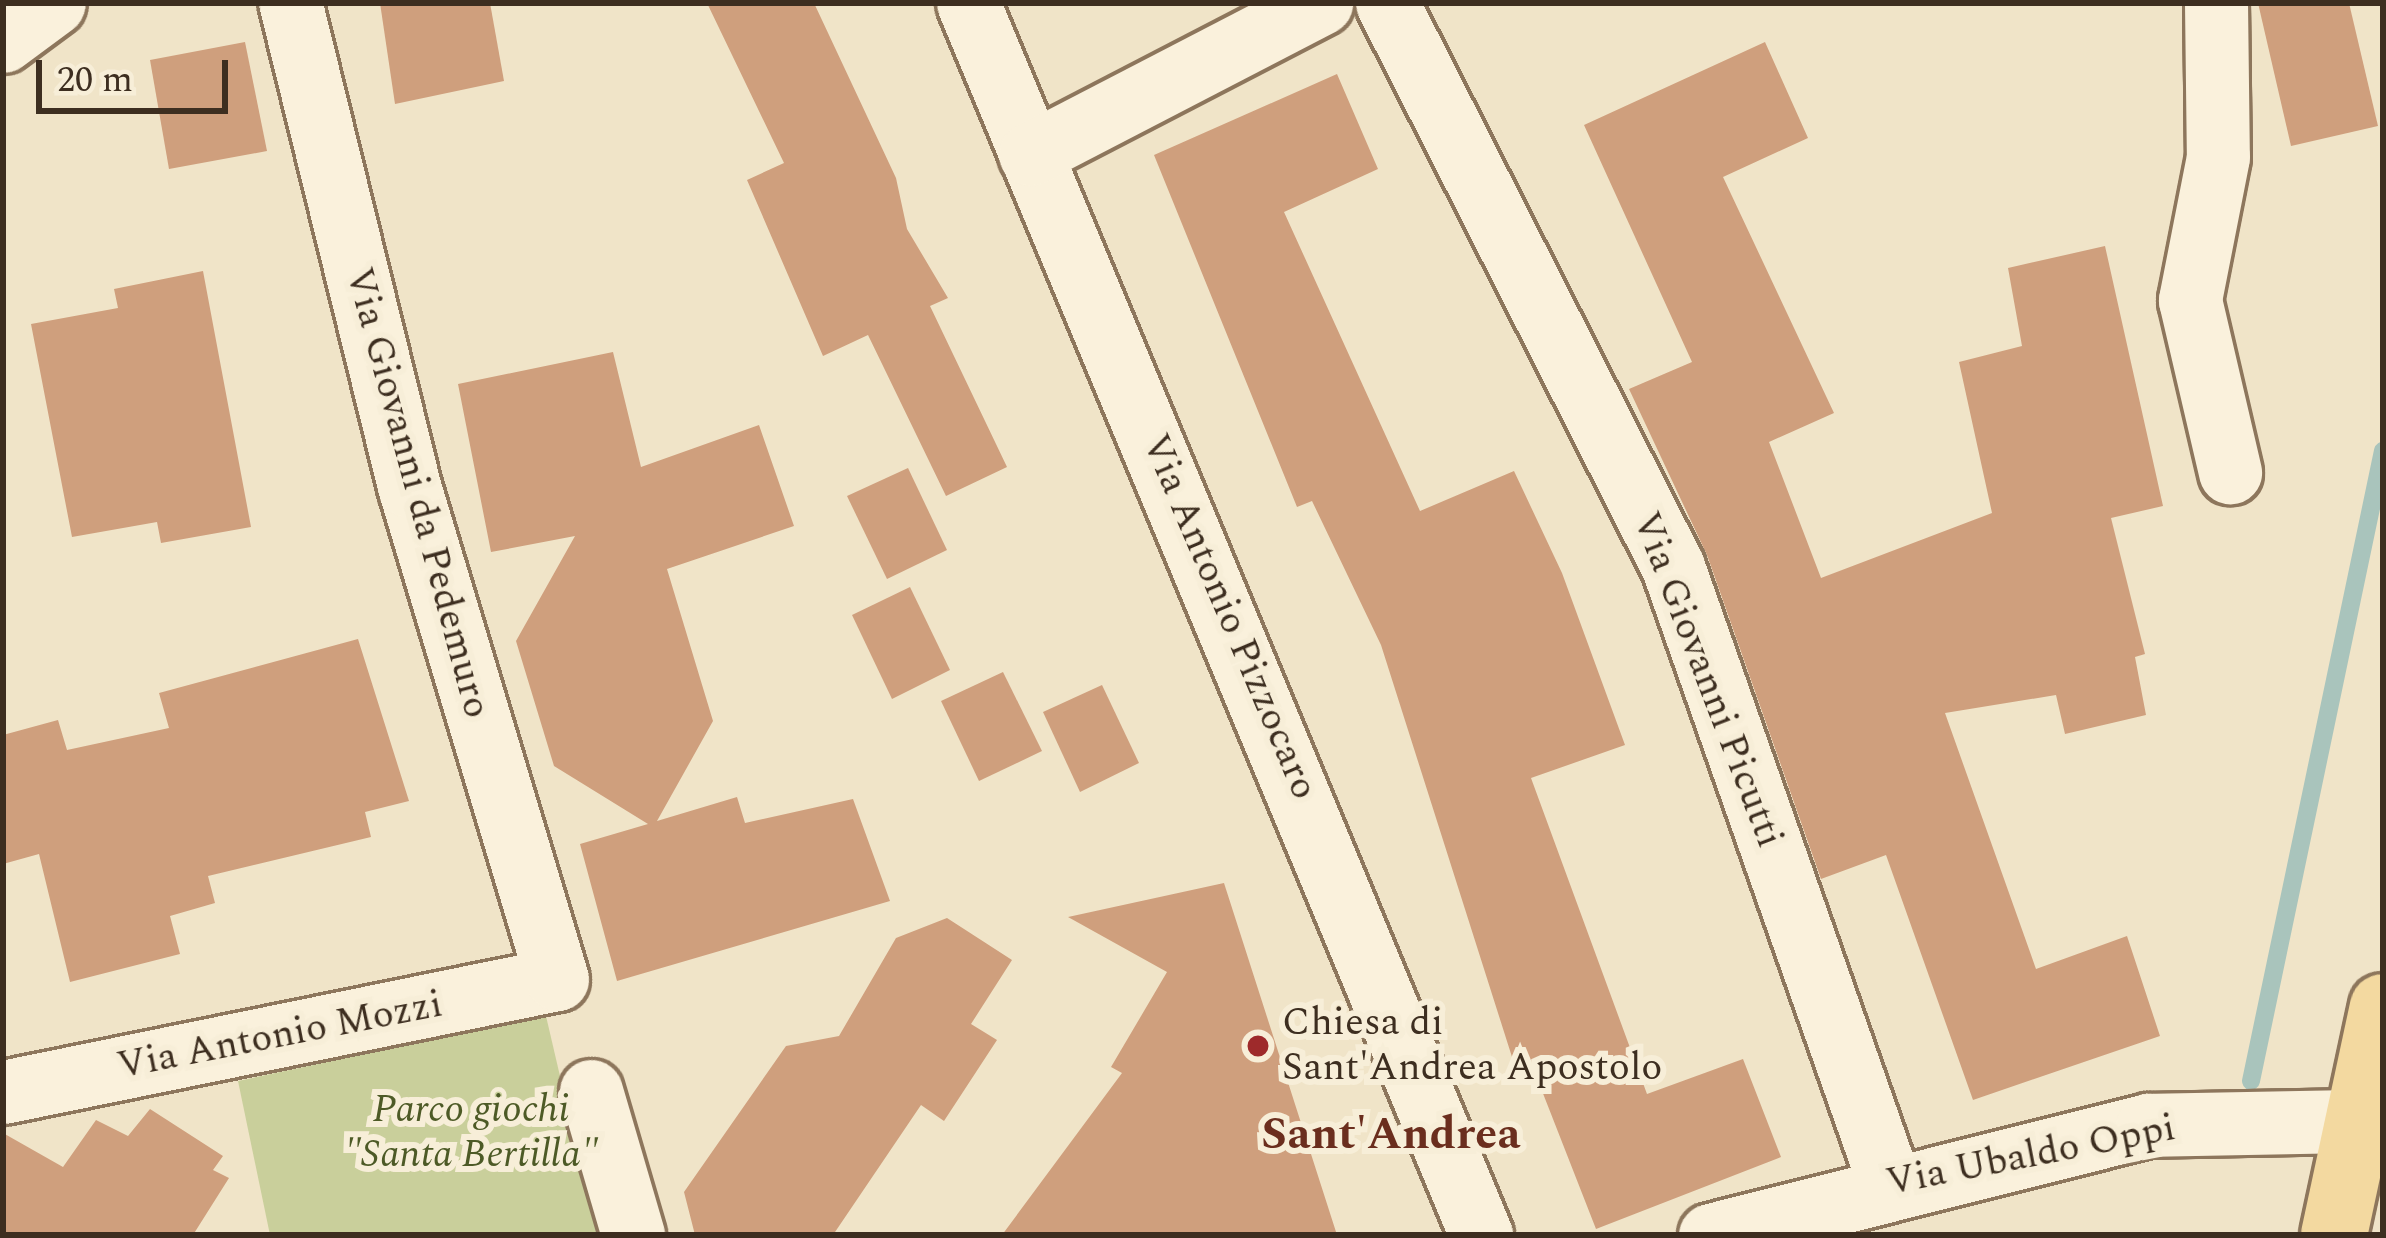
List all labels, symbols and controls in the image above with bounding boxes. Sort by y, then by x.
scale bar [42,36,234,110]
text: 20 m [57,53,133,108]
street label: Via Giovanni da Pedemuro [334,263,500,723]
street label: Via Antonio Pizzocaro [1131,427,1327,807]
street label: Via Giovanni Picutti [1621,506,1793,854]
street label: Via Antonio Mozzi [114,982,446,1090]
place label: Chiesa di Sant'Andrea Apostolo [1282,1001,1662,1092]
marker: Chiesa di Sant'Andrea Apostolo [1245,1033,1271,1059]
park label: Parco giochi "Santa Bertilla" [344,1088,598,1179]
street label: Via Ubaldo Oppi [1882,1105,2180,1207]
district label: Sant'Andrea [1261,1108,1521,1162]

